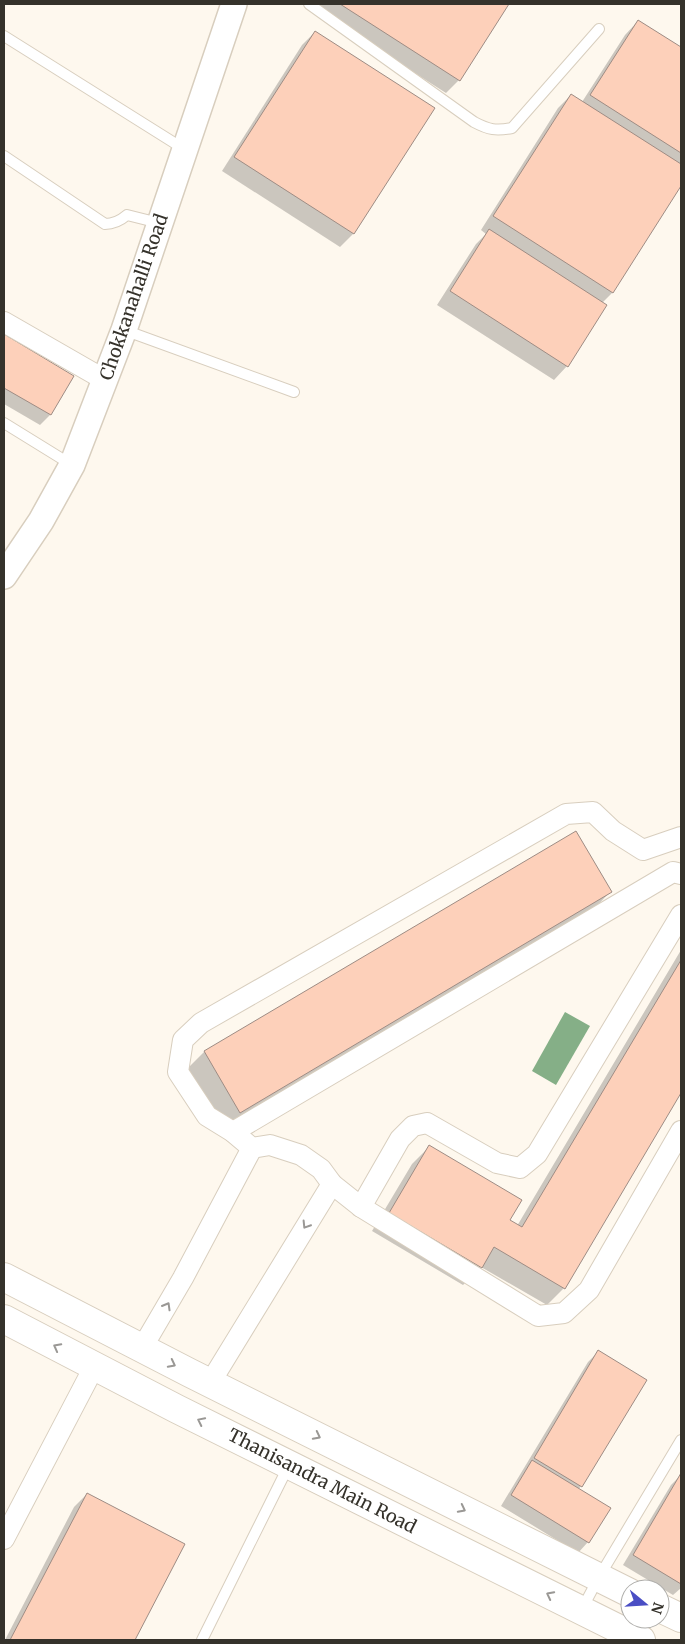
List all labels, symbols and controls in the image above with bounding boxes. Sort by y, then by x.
street label: Chokkanahalli Road [94,210,173,383]
one-way arrow [303,1220,313,1229]
one-way arrow [160,1303,170,1312]
one-way arrow [53,1343,62,1353]
one-way arrow [166,1358,175,1368]
one-way arrow [198,1417,207,1427]
street label: Thanisandra Main Road [224,1423,420,1538]
one-way arrow [312,1430,321,1441]
one-way arrow [457,1503,466,1513]
north arrow [620,1579,670,1629]
one-way arrow [547,1591,556,1601]
text: N [647,1600,668,1616]

